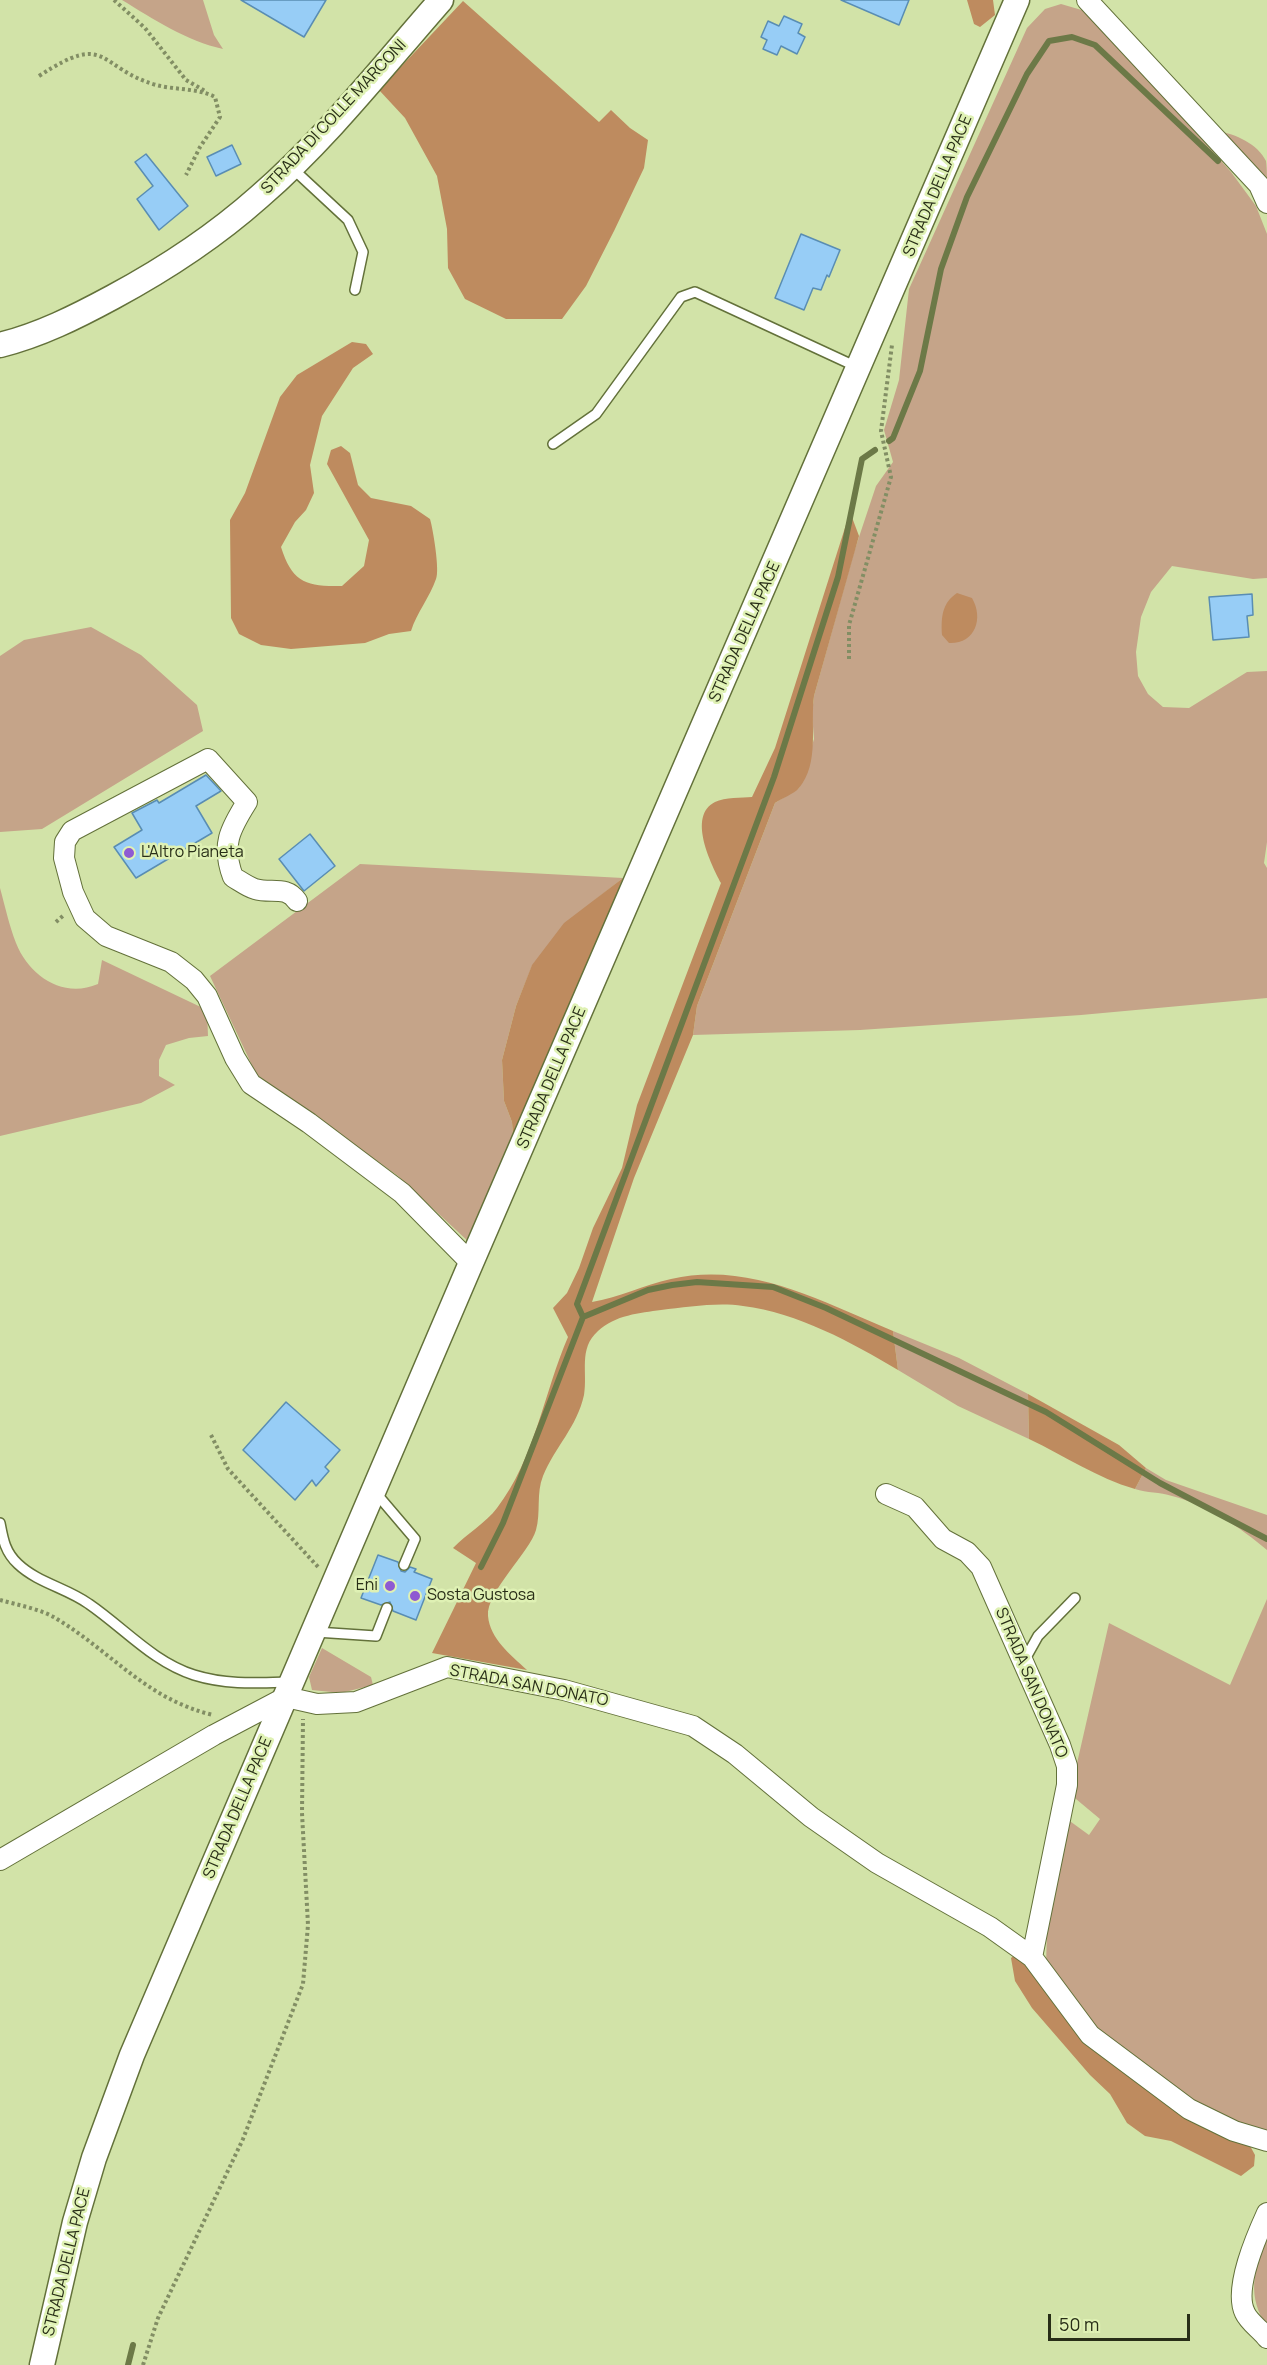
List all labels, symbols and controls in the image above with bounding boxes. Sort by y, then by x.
street label: STRADA DI COLLE MARCONI [257,36,411,198]
street label: STRADA DELLA PACE [899,112,977,260]
street label: STRADA DELLA PACE [705,559,785,705]
place label: L'Altro Pianeta [141,843,244,863]
marker: L'Altro Pianeta [122,846,136,860]
street label: STRADA DELLA PACE [513,1004,591,1152]
place label: Eni [356,1576,378,1596]
marker: Eni [383,1579,397,1593]
place label: Sosta Gustosa [427,1586,535,1606]
marker: Sosta Gustosa [408,1589,422,1603]
street label: STRADA SAN DONATO [991,1605,1071,1761]
street label: STRADA SAN DONATO [448,1661,610,1711]
street label: STRADA DELLA PACE [199,1734,277,1882]
street label: STRADA DELLA PACE [39,2186,95,2338]
scale bar [1051,2302,1194,2340]
text: 50 m [1059,2312,1099,2336]

